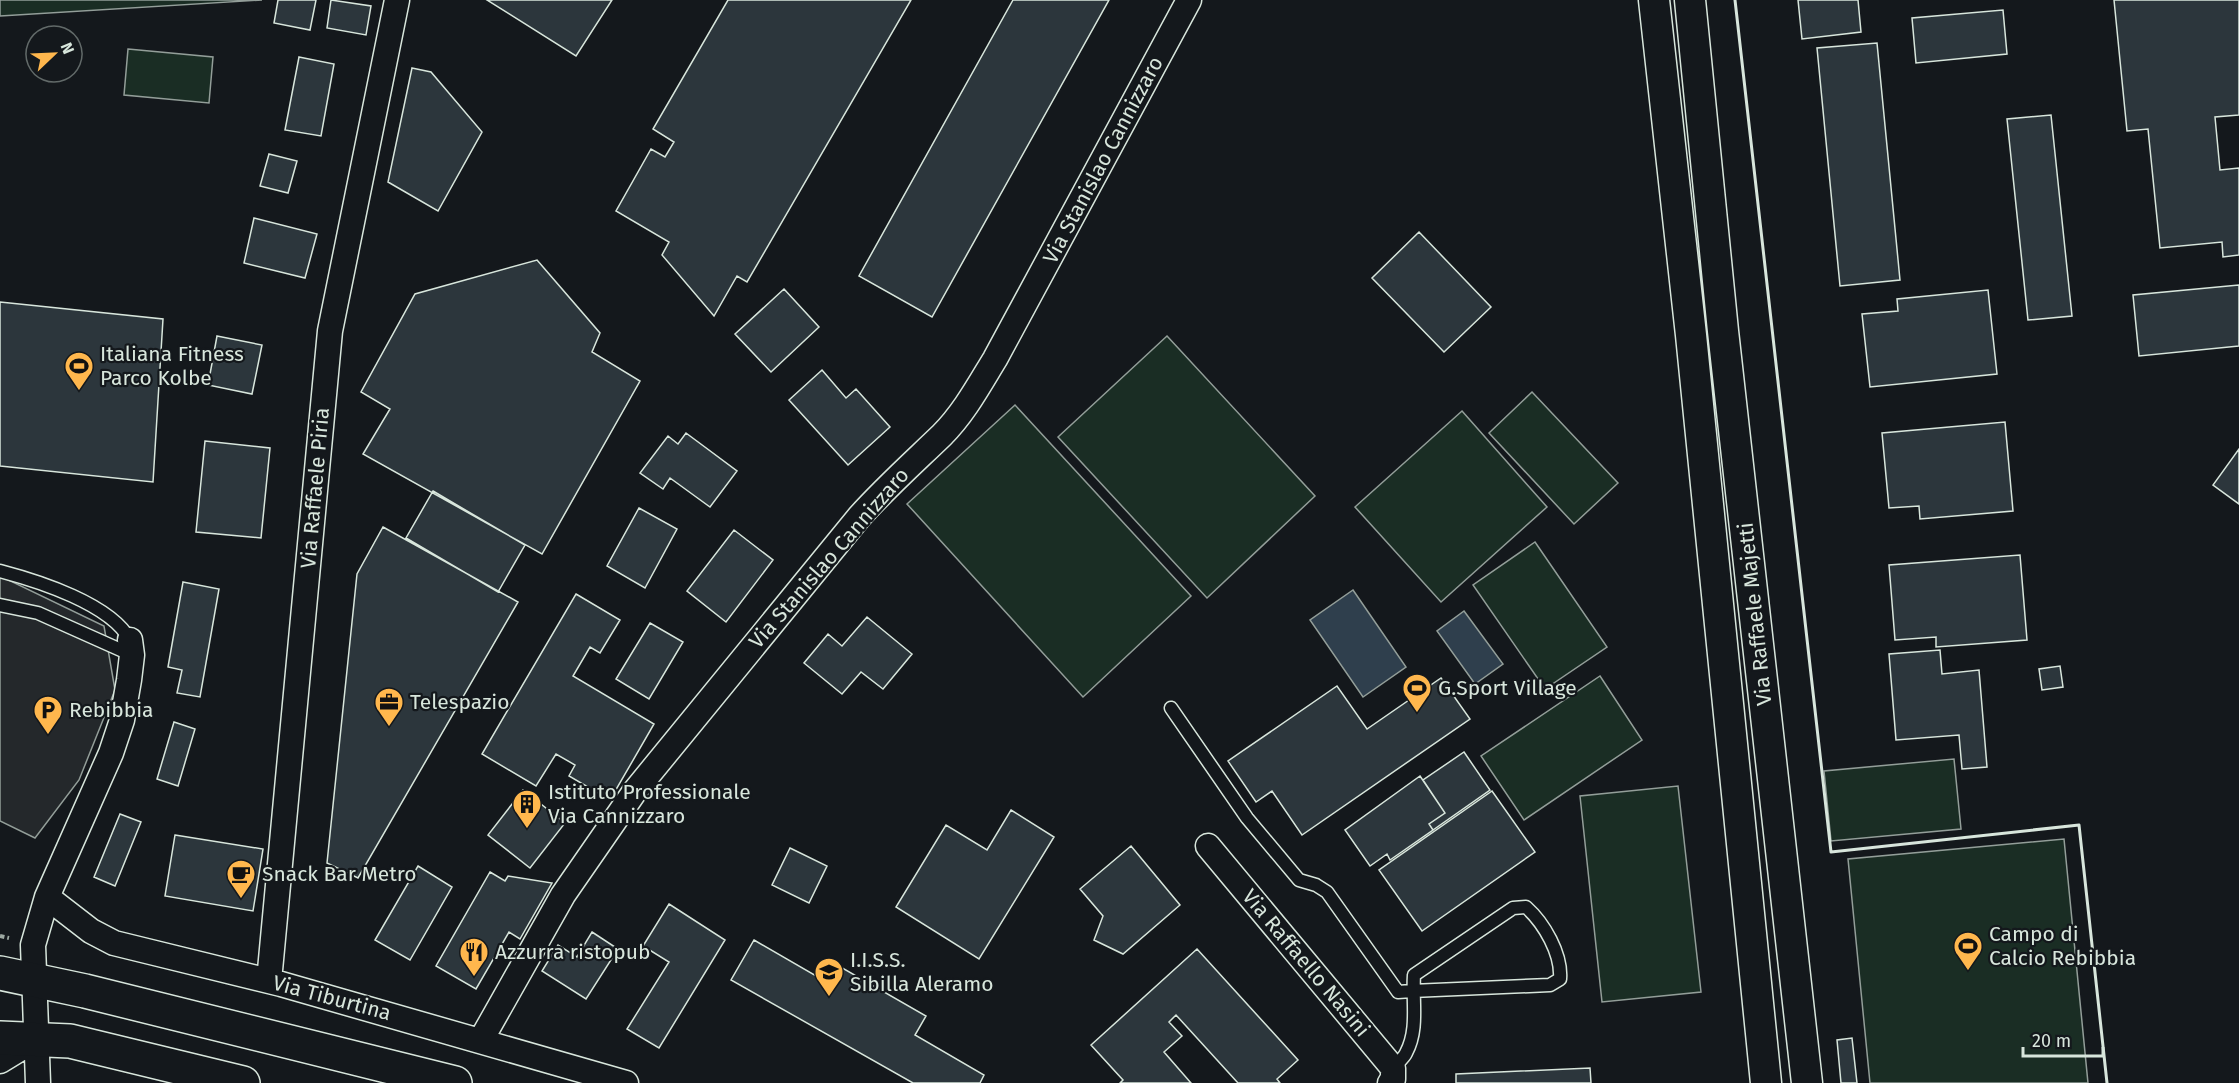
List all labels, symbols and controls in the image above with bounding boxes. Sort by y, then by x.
north arrow [24,24,84,84]
text: N [57,40,78,57]
street label: Via Stanislao Cannizzaro [1037,52,1169,268]
place label: Italiana Fitness Parco Kolbe [100,341,244,391]
sports icon: Italiana Fitness Parco Kolbe [63,350,95,392]
street label: Via Raffaele Piria [295,406,335,570]
street label: Via Stanislao Cannizzaro [743,462,915,654]
street label: Via Raffaele Majetti [1732,521,1778,707]
sports icon: G.Sport Village [1401,672,1433,714]
place label: G.Sport Village [1438,675,1577,701]
office icon: Telespazio [373,686,405,728]
place label: Telespazio [410,689,510,715]
parking icon: Rebibbia [32,694,64,736]
place label: Rebibbia [69,697,154,723]
place label: Istituto Professionale Via Cannizzaro [548,779,751,829]
building icon: Istituto Professionale Via Cannizzaro [511,788,543,830]
cafe icon: Snack Bar Metro [225,858,257,900]
place label: Snack Bar Metro [262,861,417,887]
street label: Via Raffaello Nasini [1237,884,1375,1042]
place label: Campo di Calcio Rebibbia [1989,921,2136,971]
sports icon: Campo di Calcio Rebibbia [1952,930,1984,972]
restaurant icon: Azzurra ristopub [458,936,490,978]
place label: Azzurra ristopub [495,939,650,965]
place label: I.I.S.S. Sibilla Aleramo [850,947,994,997]
school or university icon: I.I.S.S. Sibilla Aleramo [813,956,845,998]
street label: Via Tiburtina [270,970,394,1026]
scale bar [2023,1020,2102,1058]
text: 20 m [2032,1030,2071,1052]

